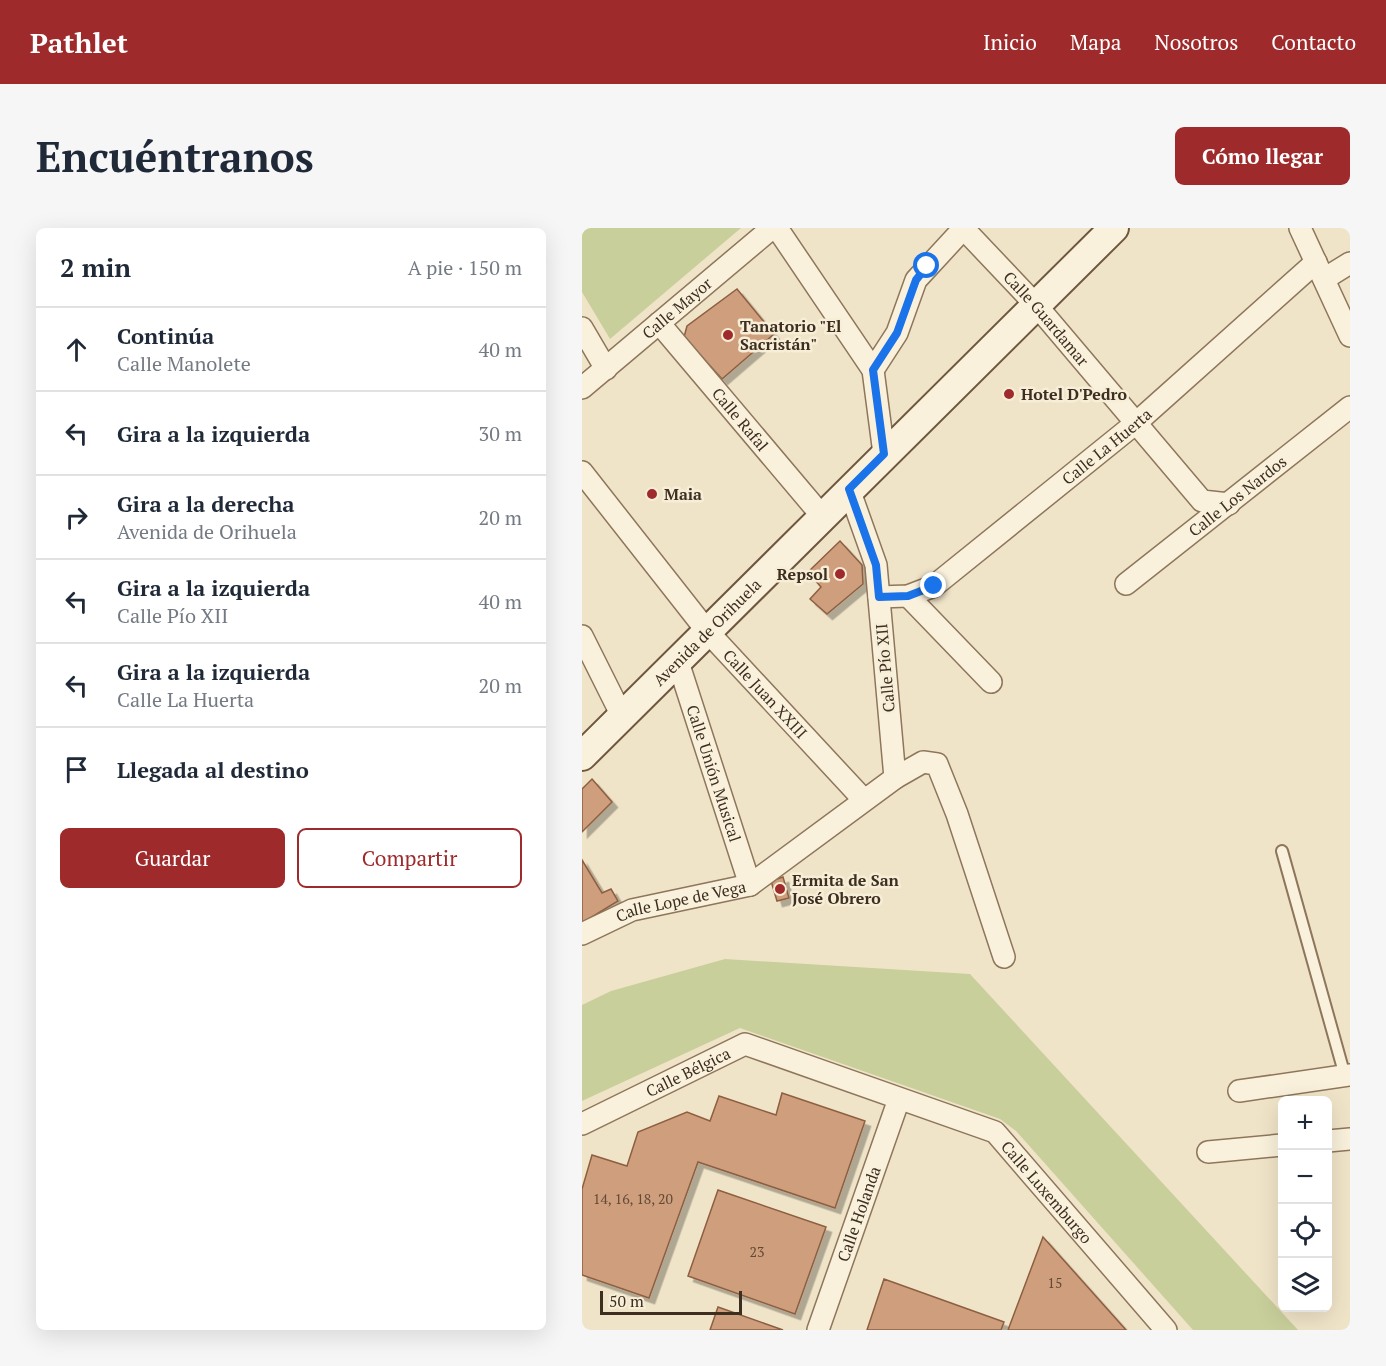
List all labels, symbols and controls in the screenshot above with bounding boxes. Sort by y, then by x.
text: Pathlet [30,24,128,61]
text: Inicio [983,28,1037,56]
text: Mapa [1070,28,1121,56]
text: Nosotros [1154,28,1238,56]
text: Contacto [1271,28,1356,56]
button: Cómo llegar [1175,127,1350,185]
text: Encuéntranos [36,128,314,184]
text: 2 min [60,250,131,284]
route start [913,252,939,278]
text: A pie · 150 m [408,254,522,281]
street label: Calle Guardamar [999,266,1094,371]
street label: Calle Mayor [637,272,717,344]
place label: Tanatorio "El Sacristán" [740,315,841,355]
text: Continúa [117,321,214,350]
marker: Tanatorio "El Sacristán" [721,328,735,342]
icon: ahead [60,333,93,366]
text: 40 m [479,336,522,363]
text: Calle Manolete [117,350,251,377]
street label: Calle Rafal [707,383,774,456]
place label: Hotel D'Pedro [1021,383,1127,405]
marker: Hotel D'Pedro [1002,387,1016,401]
street label: Calle La Huerta [1057,403,1156,490]
icon: left [60,417,93,450]
text: Gira a la izquierda [117,419,310,448]
text: 30 m [479,420,522,447]
street label: Calle Los Nardos [1184,450,1291,542]
place label: Maia [664,483,702,505]
marker: Maia [645,487,659,501]
text: Gira a la derecha [117,489,295,518]
icon: right [60,501,93,534]
text: 20 m [479,504,522,531]
text: Avenida de Orihuela [117,518,297,545]
place label: Repsol [777,563,828,585]
marker: Repsol [833,567,847,581]
route end [920,572,946,598]
text: Gira a la izquierda [117,573,310,602]
street label: Avenida de Orihuela [648,573,766,691]
icon: left [60,585,93,618]
text: 40 m [479,588,522,615]
text: Calle Pío XII [117,602,228,629]
street label: Calle Pío XII [870,623,900,713]
street label: Calle Juan XXIII [718,644,812,743]
text: Gira a la izquierda [117,657,310,686]
icon: left [60,669,93,702]
text: 20 m [479,672,522,699]
text: Calle La Huerta [117,686,254,713]
street label: Calle Unión Musical [682,702,746,845]
icon: arrive [60,753,93,786]
text: Llegada al destino [117,755,309,784]
button: Guardar [60,828,285,888]
button: Compartir [297,828,522,888]
place label: Ermita de San José Obrero [792,869,900,909]
street label: Calle Lope de Vega [612,875,748,927]
marker: Ermita de San José Obrero [773,882,787,896]
street label: Calle Bélgica [642,1042,734,1102]
map controls [1278,1096,1332,1312]
button: + [1278,1096,1332,1150]
street label: Calle Luxemburgo [996,1136,1098,1248]
button: − [1278,1150,1332,1204]
street label: Calle Holanda [832,1163,886,1265]
house number: 14, 16, 18, 20 [593,1189,673,1208]
button: locate [1278,1204,1332,1258]
house number: 23 [750,1242,764,1261]
button: layers [1278,1258,1332,1312]
house number: 15 [1048,1273,1062,1292]
scale bar [600,1288,742,1316]
text: 50 m [609,1290,644,1312]

